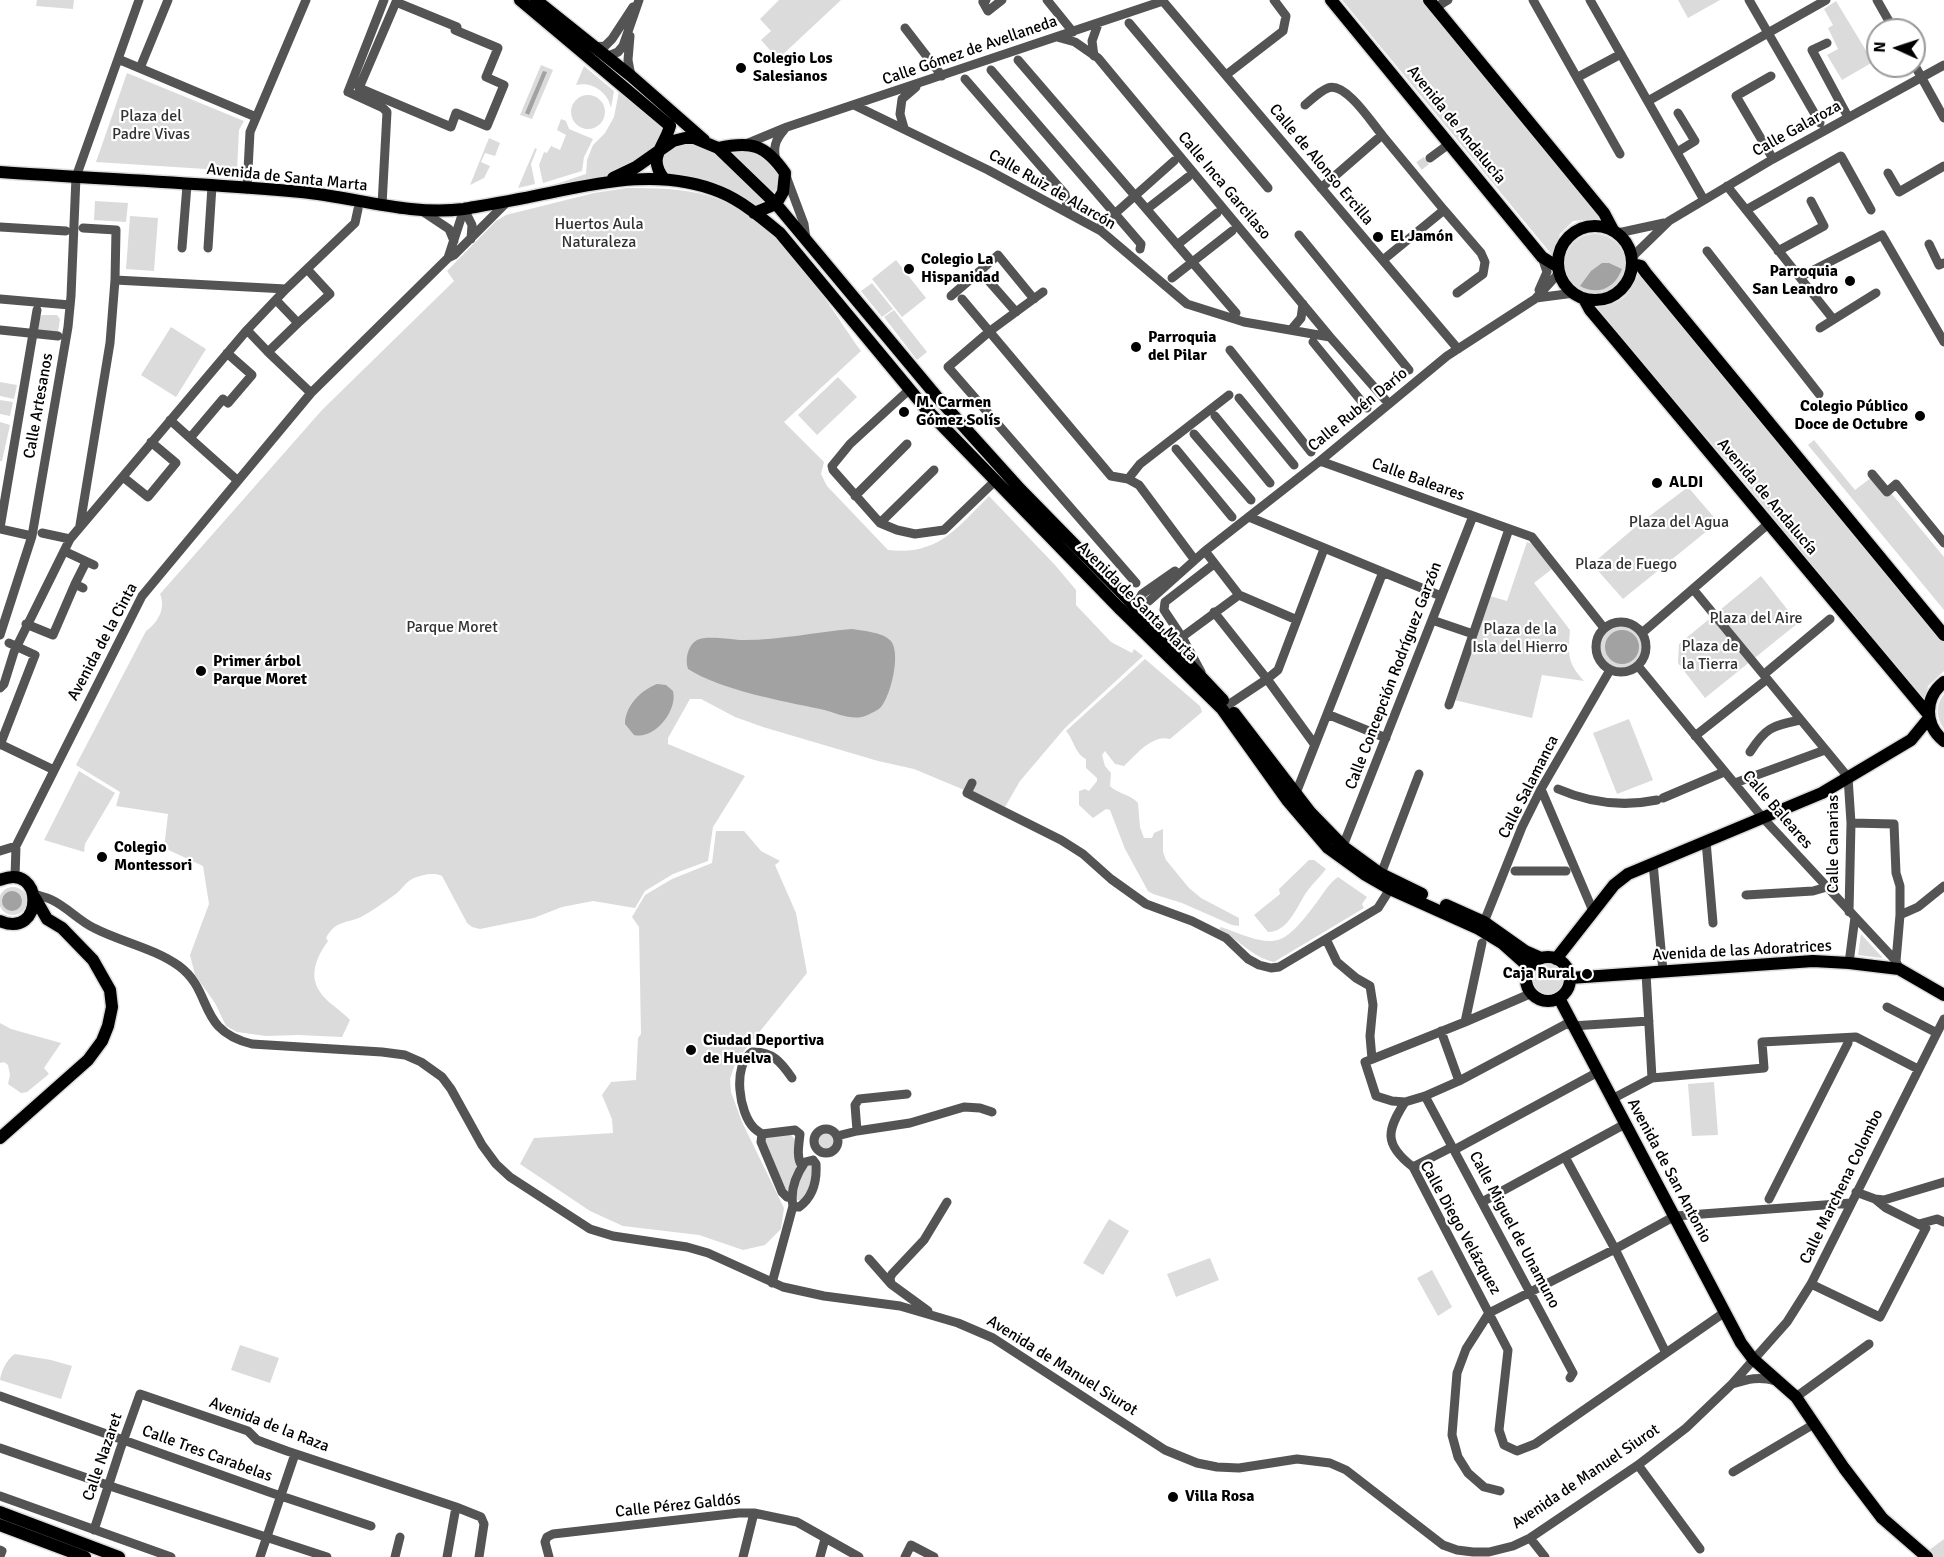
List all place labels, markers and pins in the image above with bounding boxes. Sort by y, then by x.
place label: Colegio Los Salesianos [753,49,833,87]
marker: Colegio Los Salesianos [734,61,748,75]
place label: El Jamón [1390,227,1453,247]
marker: El Jamón [1371,230,1385,244]
place label: Colegio La Hispanidad [921,250,1000,288]
marker: Colegio La Hispanidad [902,262,916,276]
place label: Parroquia San Leandro [1752,262,1838,300]
marker: Parroquia San Leandro [1843,274,1857,288]
place label: Parroquia del Pilar [1148,328,1216,366]
marker: Parroquia del Pilar [1129,340,1143,354]
place label: M. Carmen Gómez Solís [916,393,1000,431]
place label: Colegio Público Doce de Octubre [1794,397,1908,435]
marker: M. Carmen Gómez Solís [897,405,911,419]
marker: Colegio Público Doce de Octubre [1913,409,1927,423]
place label: ALDI [1669,473,1703,493]
marker: ALDI [1650,476,1664,490]
place label: Primer árbol Parque Moret [213,652,307,690]
marker: Primer árbol Parque Moret [194,664,208,678]
place label: Colegio Montessori [114,838,192,876]
marker: Colegio Montessori [95,850,109,864]
place label: Caja Rural [1503,964,1575,984]
marker: Caja Rural [1580,967,1594,981]
place label: Ciudad Deportiva de Huelva [703,1031,824,1069]
marker: Ciudad Deportiva de Huelva [684,1043,698,1057]
place label: Villa Rosa [1185,1487,1254,1507]
marker: Villa Rosa [1166,1490,1180,1504]

